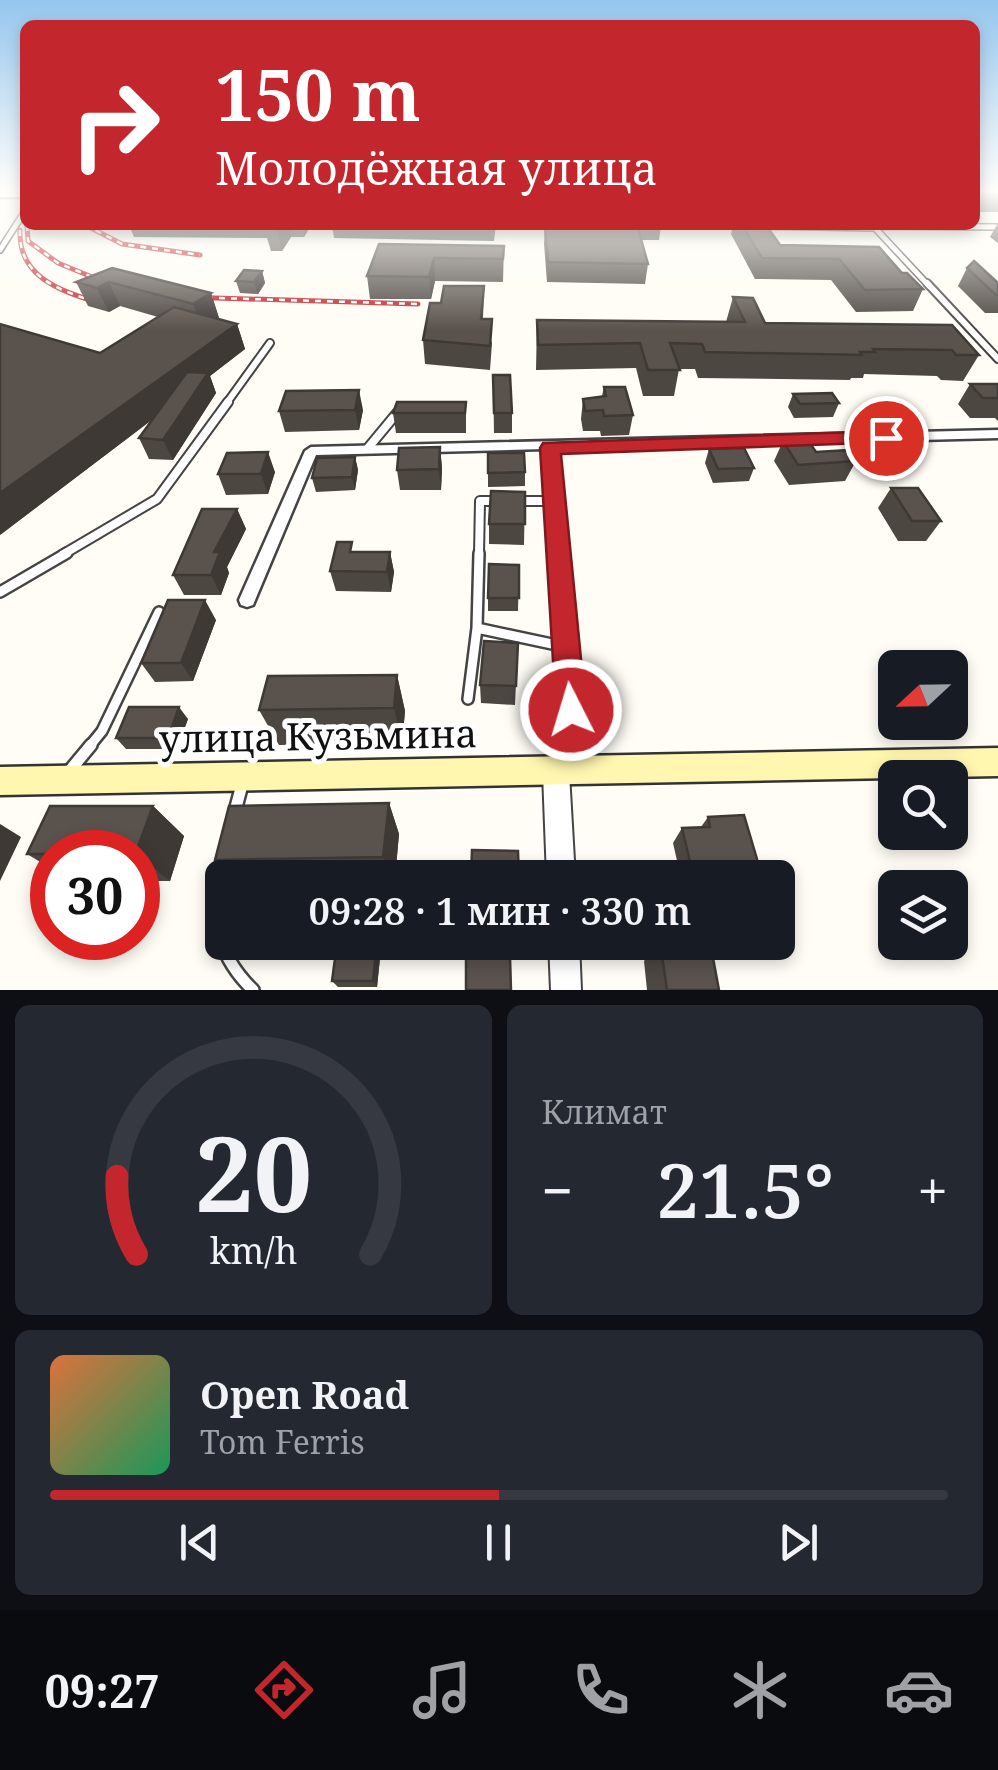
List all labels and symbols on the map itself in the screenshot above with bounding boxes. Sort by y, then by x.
pin [844,396,929,481]
north arrow [878,650,968,740]
position arrow [519,658,623,762]
street label: улица Кузьмина [158,706,478,764]
speed limit sign: 30 [30,830,160,960]

